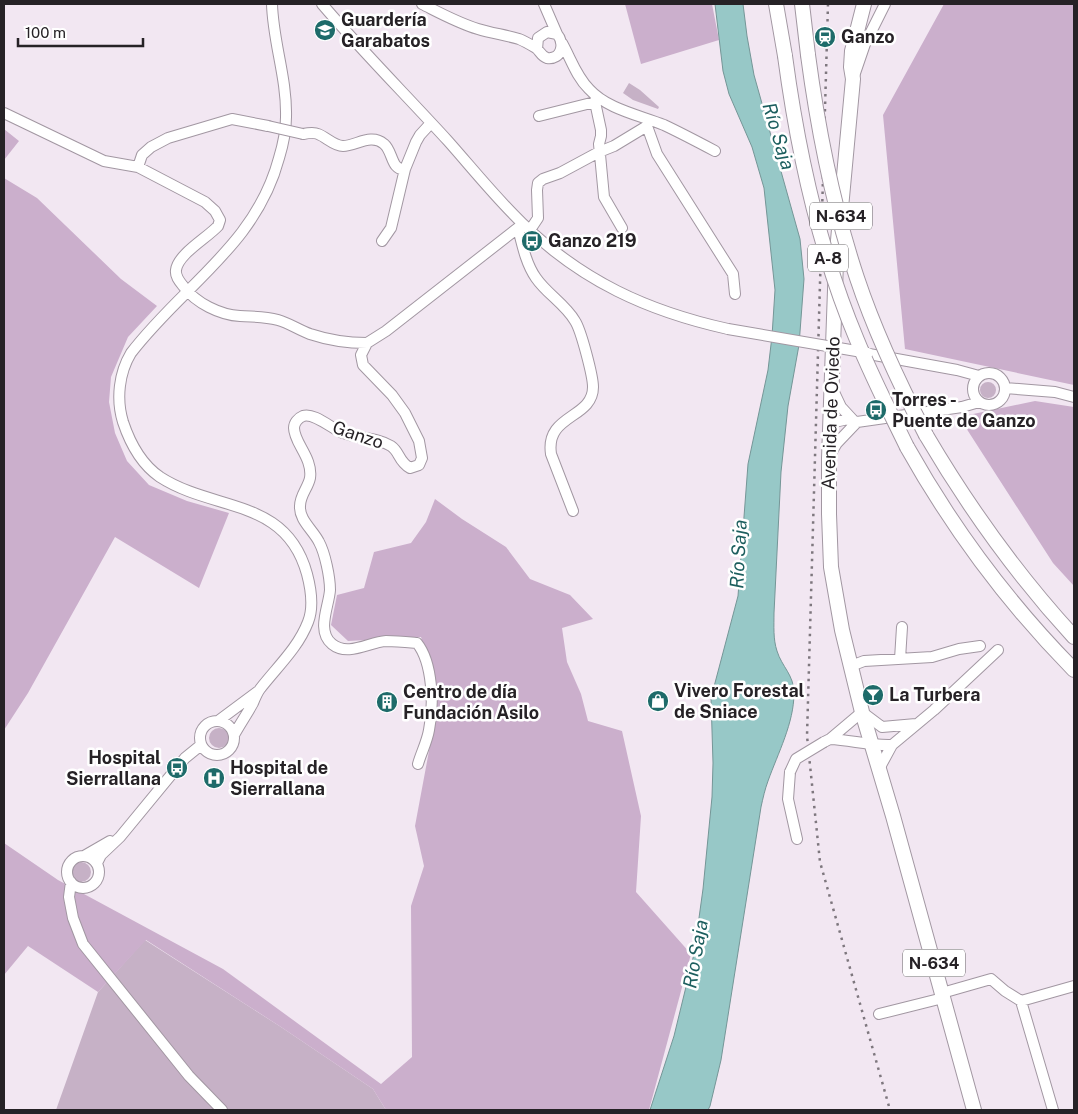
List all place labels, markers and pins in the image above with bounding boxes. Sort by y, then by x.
place label: Guardería Garabatos [341,9,430,51]
school or university icon: Guardería Garabatos [313,18,337,42]
station icon: Ganzo [813,25,837,49]
place label: Ganzo [841,26,895,47]
bus stop icon: Ganzo 219 [520,229,544,253]
place label: Ganzo 219 [548,230,637,251]
place label: Torres - Puente de Ganzo [892,389,1036,431]
bus stop icon: Torres - Puente de Ganzo [864,398,888,422]
place label: Vivero Forestal de Sniace [674,680,805,722]
place label: Centro de día Fundación Asilo [403,681,539,723]
bar icon: La Turbera [861,683,885,707]
place label: La Turbera [889,684,980,705]
shop icon: Vivero Forestal de Sniace [646,689,670,713]
building icon: Centro de día Fundación Asilo [375,690,399,714]
place label: Hospital Sierrallana [66,747,161,789]
bus stop icon: Hospital Sierrallana [165,756,189,780]
place label: Hospital de Sierrallana [230,757,328,799]
hospital icon: Hospital de Sierrallana [202,766,226,790]

